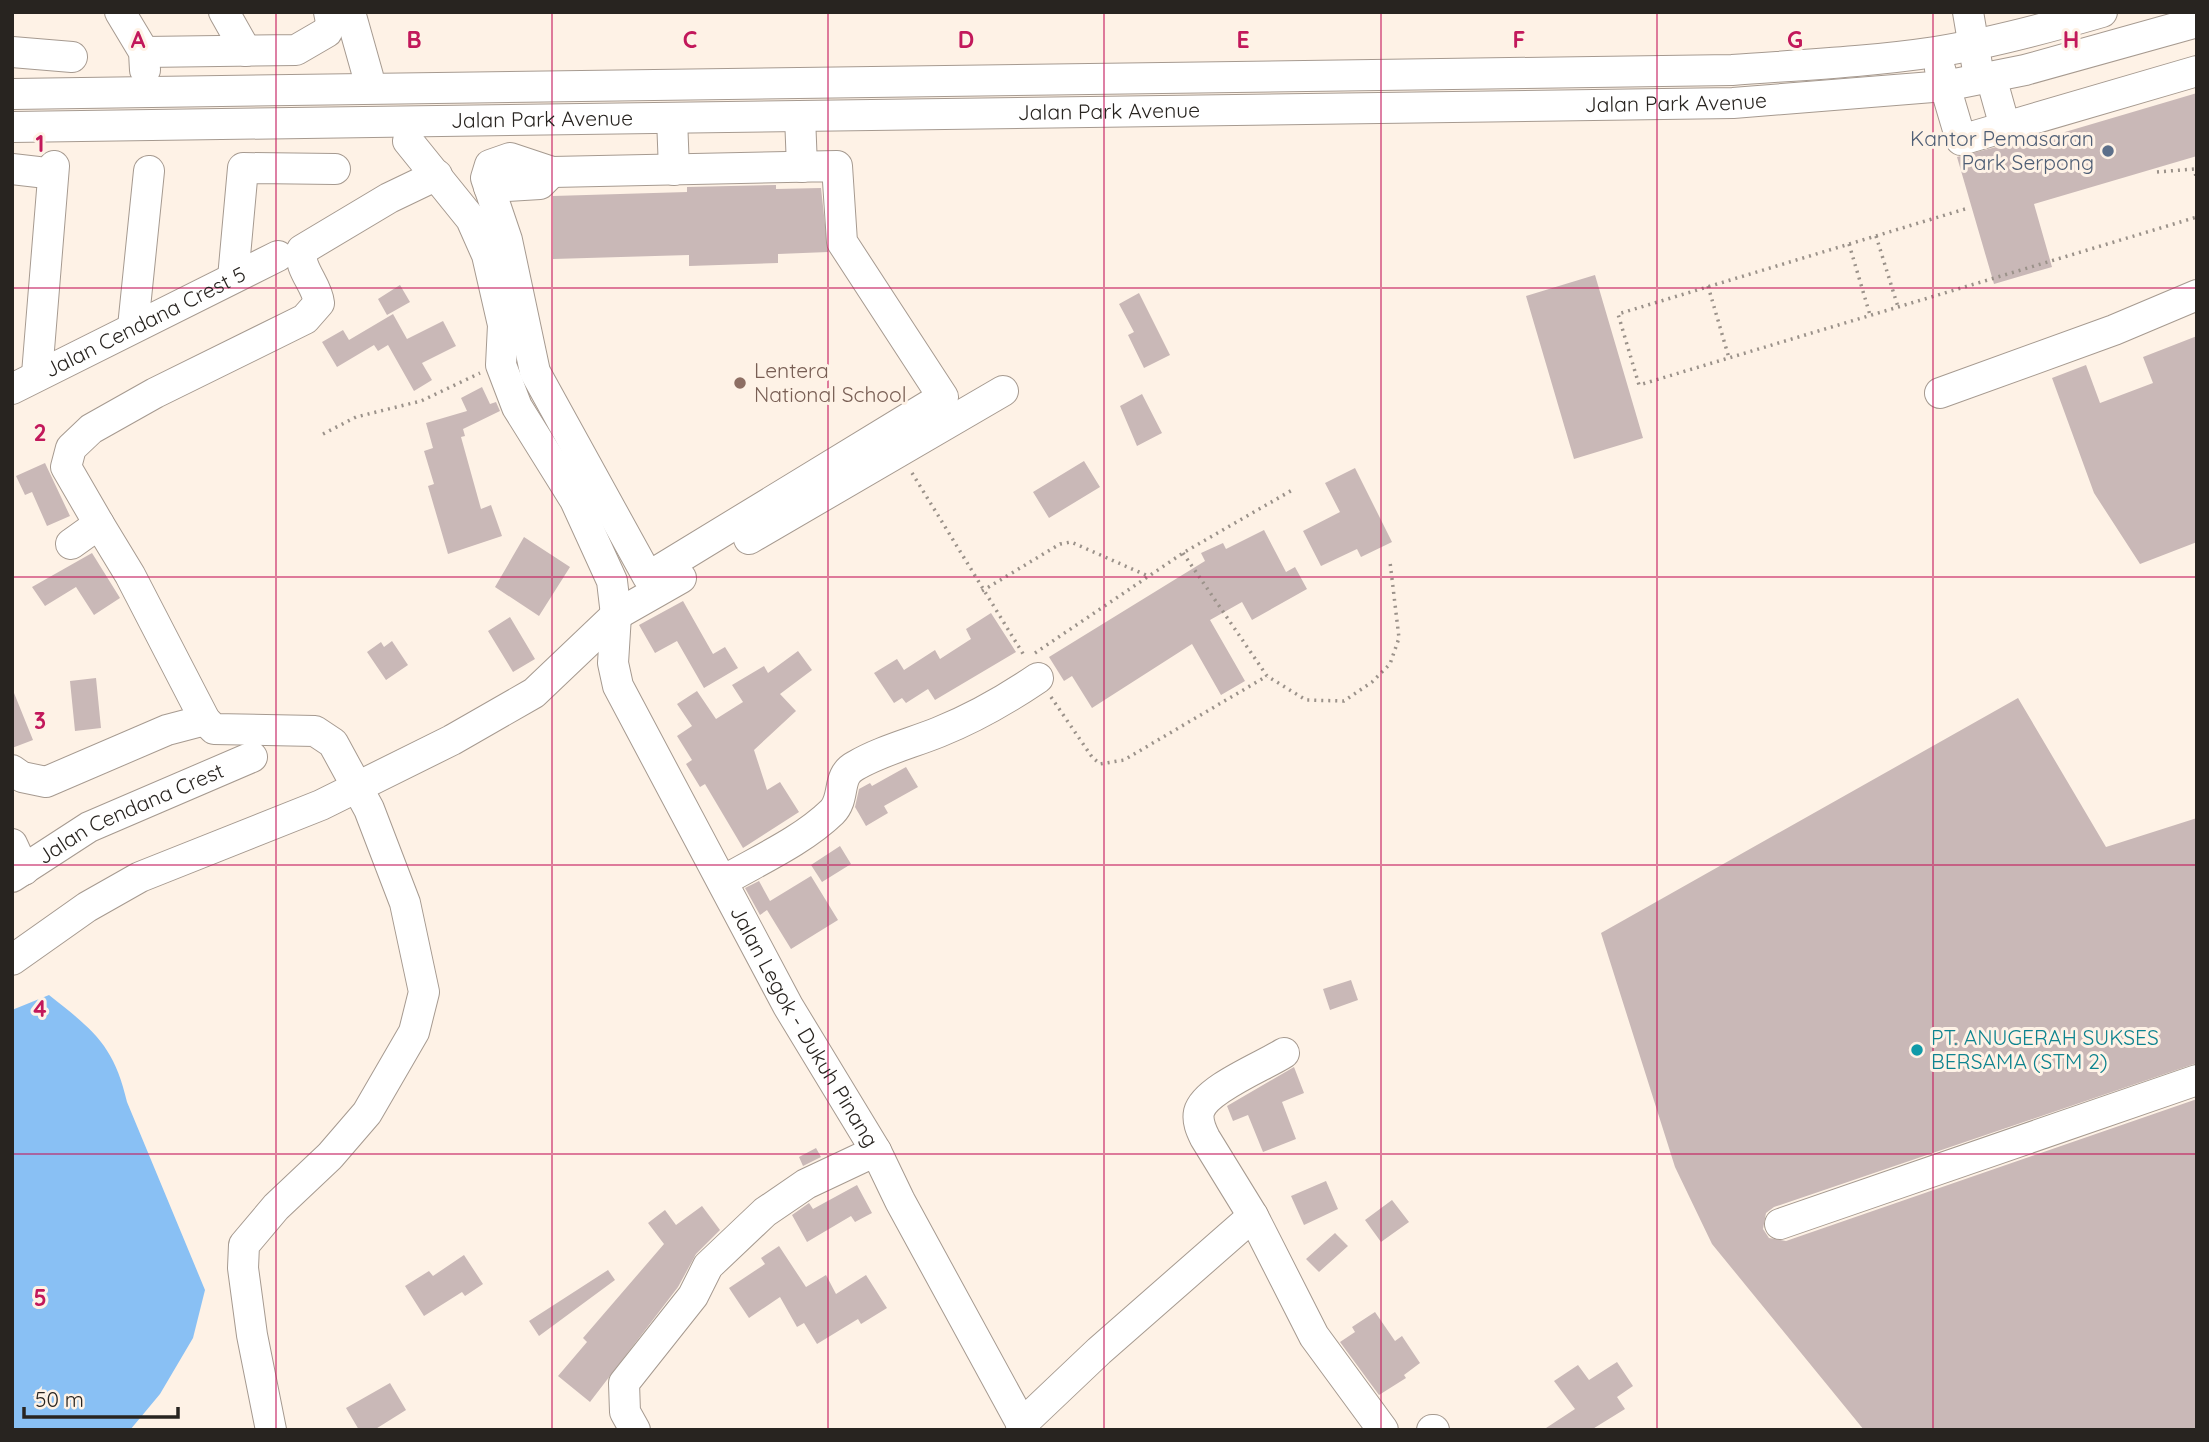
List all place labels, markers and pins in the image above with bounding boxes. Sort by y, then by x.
place label: Kantor Pemasaran Park Serpong [1910,125,2094,175]
marker: Kantor Pemasaran Park Serpong [2100,143,2116,159]
place label: Lentera National School [754,357,907,407]
marker: Lentera National School [732,375,748,391]
place label: PT. ANUGERAH SUKSES BERSAMA (STM 2) [1931,1024,2159,1074]
marker: PT. ANUGERAH SUKSES BERSAMA (STM 2) [1909,1042,1925,1058]

